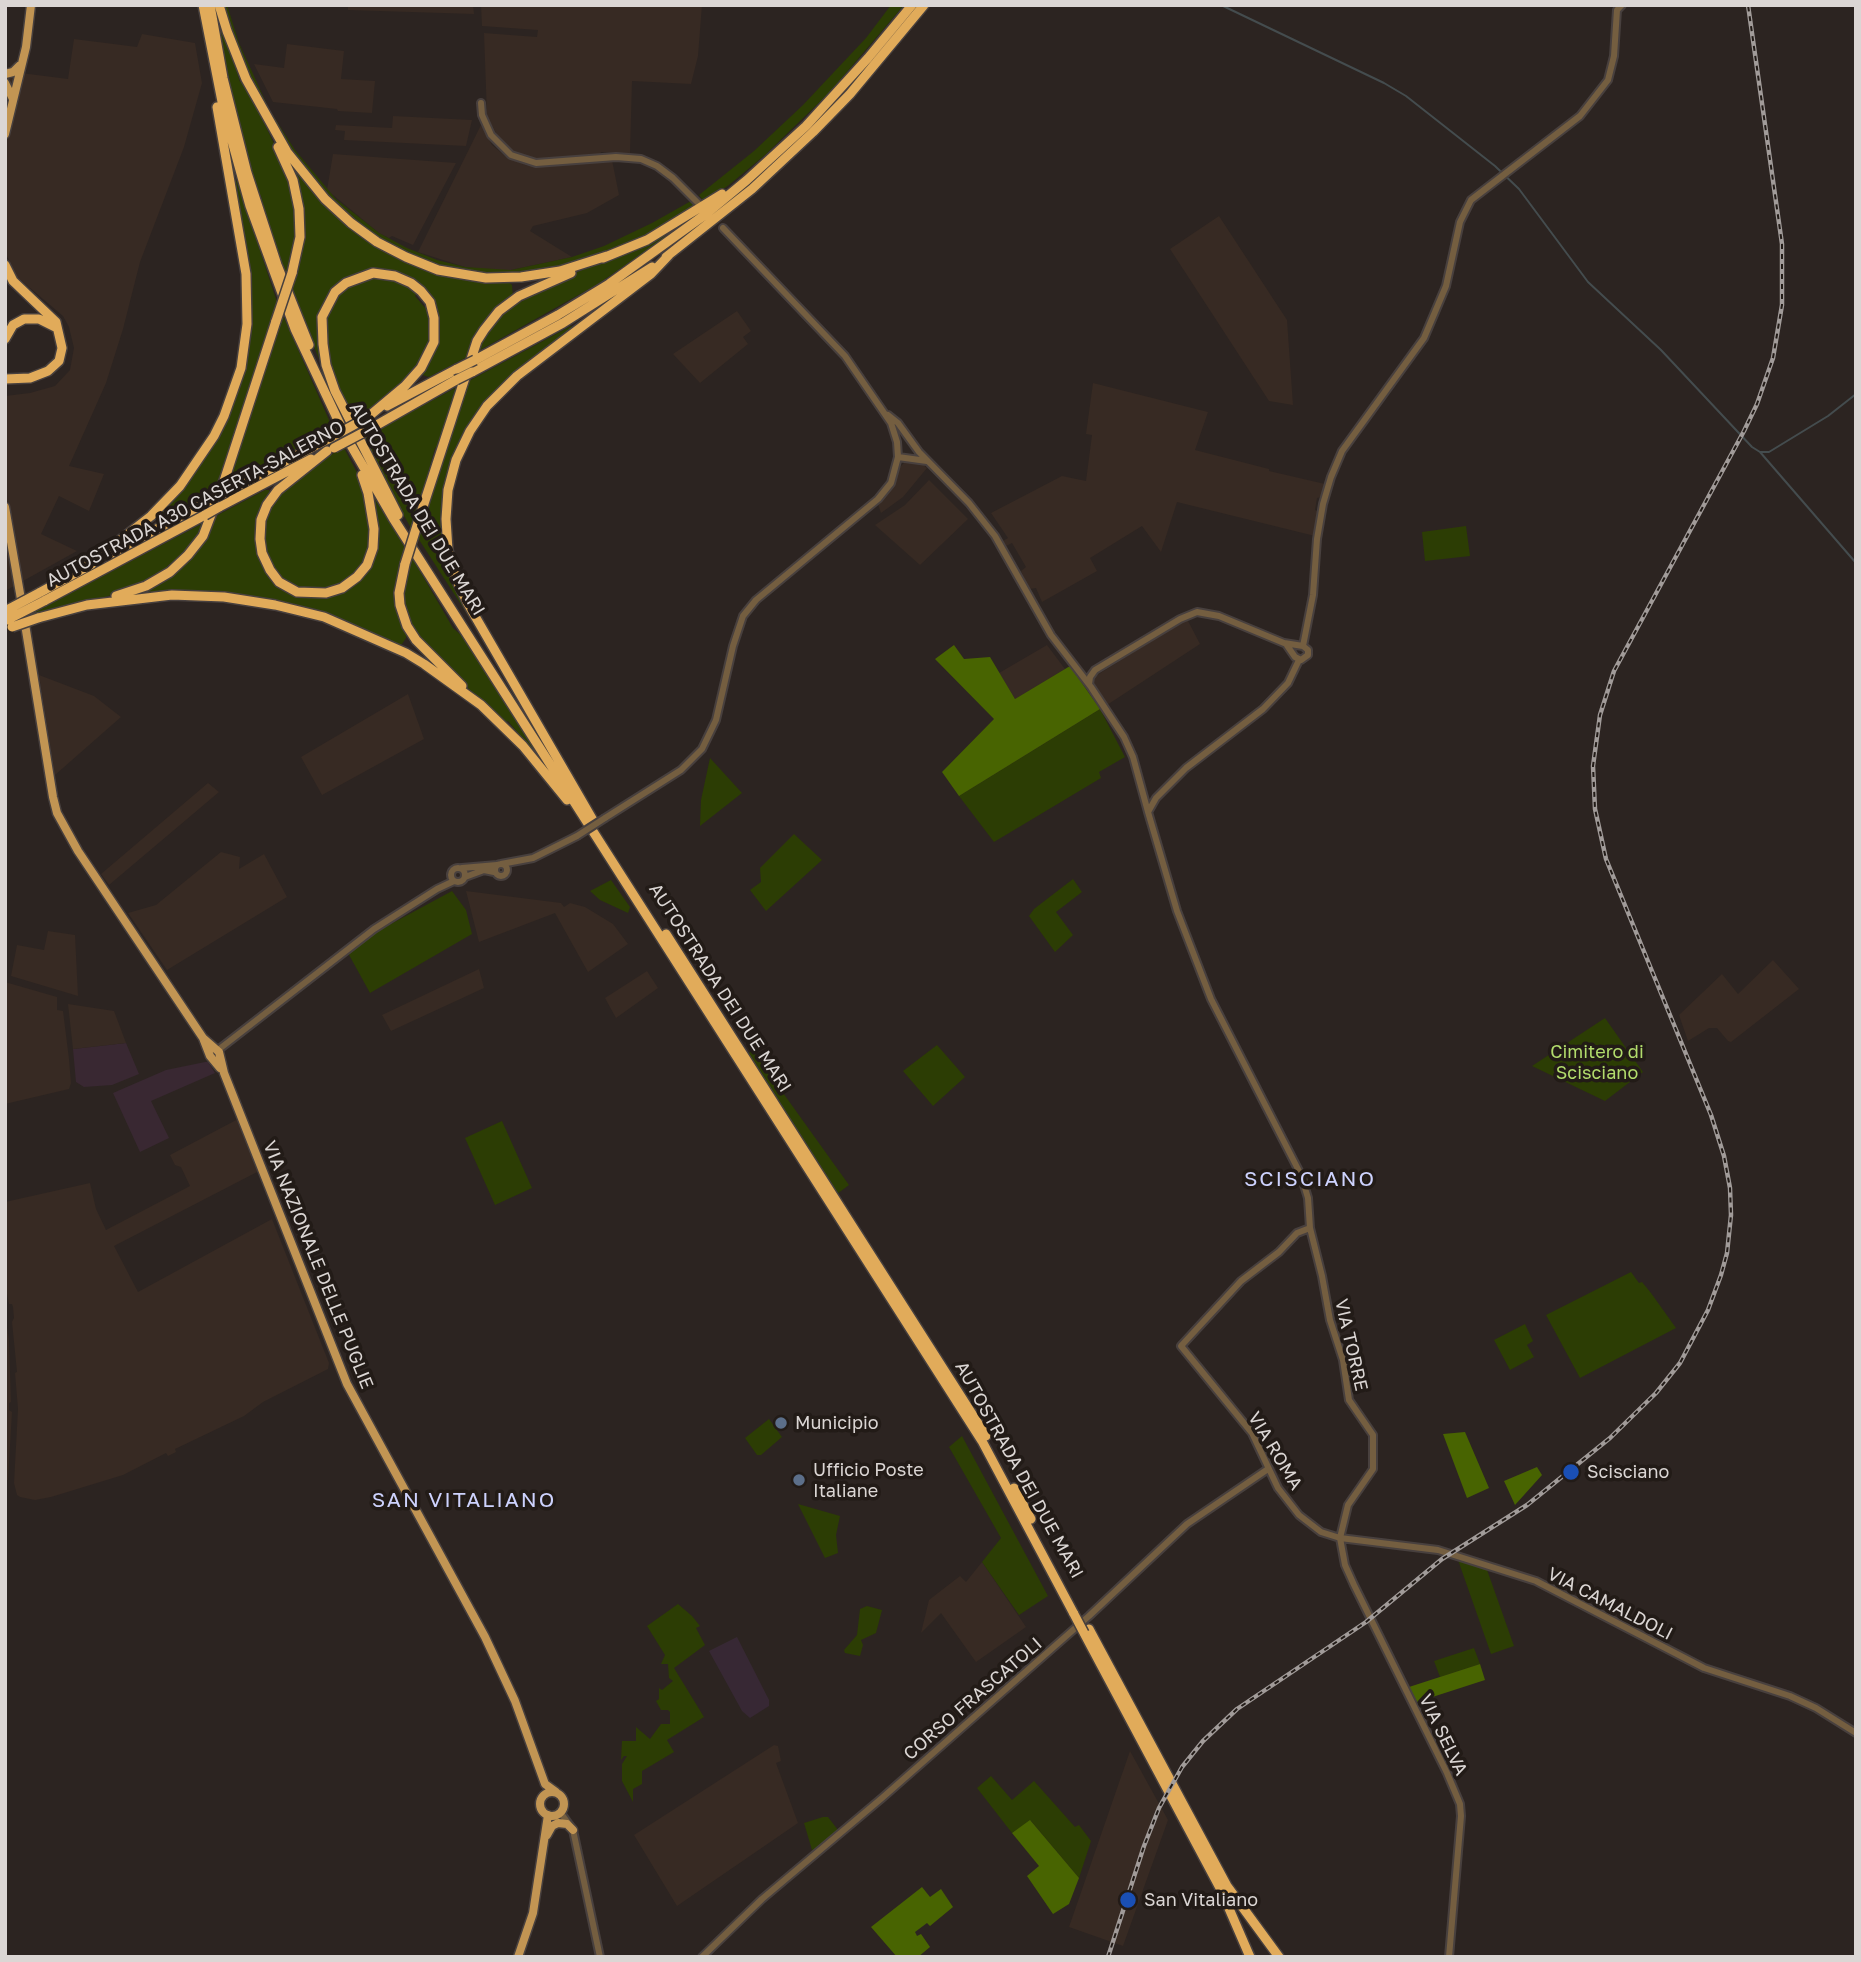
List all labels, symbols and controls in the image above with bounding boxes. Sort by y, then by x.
street label: AUTOSTRADA DEI DUE MARI [345,399,489,619]
street label: AUTOSTRADA A30 CASERTA-SALERNO [43,416,347,592]
street label: AUTOSTRADA DEI DUE MARI [644,879,796,1097]
park label: Cimitero di Scisciano [1550,1041,1644,1084]
street label: VIA NAZIONALE DELLE PUGLIE [258,1138,378,1392]
district label: SCISCIANO [1245,1166,1375,1192]
street label: VIA TORRE [1330,1297,1372,1393]
street label: AUTOSTRADA DEI DUE MARI [950,1358,1088,1582]
street label: VIA ROMA [1243,1408,1307,1494]
place label: Municipio [795,1412,879,1434]
marker: Municipio [773,1415,789,1431]
place label: Ufficio Poste Italiane [813,1459,924,1502]
place label: Scisciano [1587,1461,1669,1483]
marker: Scisciano [1561,1462,1581,1482]
marker: Ufficio Poste Italiane [791,1472,807,1488]
district label: SAN VITALIANO [373,1487,555,1513]
street label: VIA CAMALDOLI [1544,1563,1676,1645]
street label: CORSO FRASCATOLI [899,1633,1047,1765]
street label: VIA SELVA [1414,1691,1472,1779]
place label: San Vitaliano [1144,1889,1258,1911]
marker: San Vitaliano [1118,1890,1138,1910]

